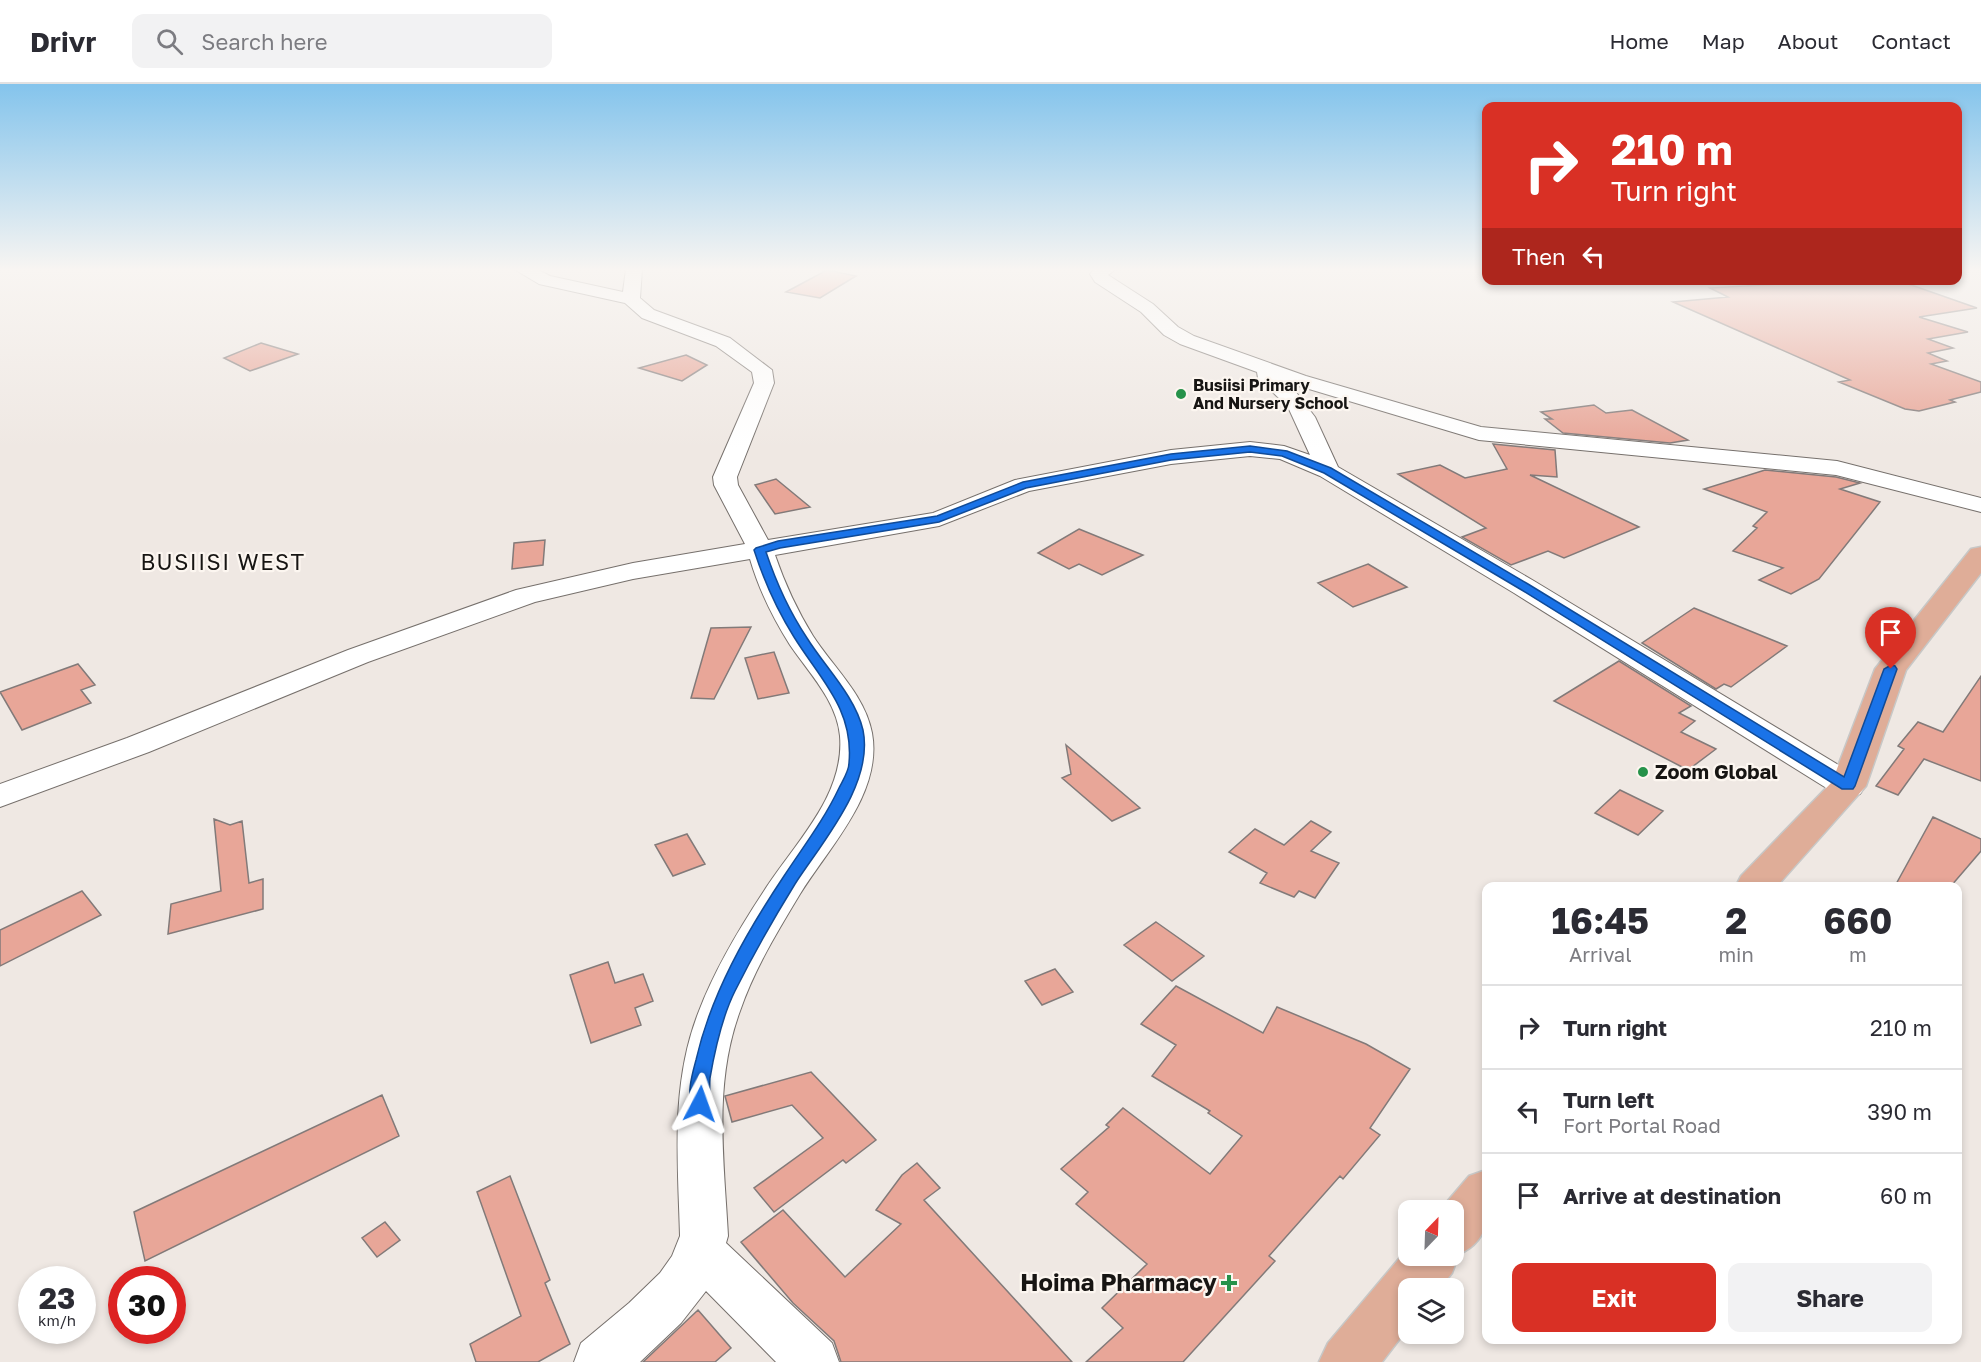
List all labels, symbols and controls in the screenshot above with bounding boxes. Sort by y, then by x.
search box [132,14,552,68]
text: Drivr [30,25,96,58]
icon: search [153,25,186,58]
text: Search here [201,28,327,55]
text: Home [1609,28,1669,54]
text: Map [1702,28,1745,54]
text: About [1778,28,1838,54]
text: Contact [1871,28,1951,54]
text: 210 m [1611,124,1733,174]
icon: right [1512,126,1590,204]
text: Turn right [1611,175,1737,207]
icon: left [1577,240,1610,273]
text: Then [1512,243,1565,270]
place label: Busiisi Primary And Nursery School [1193,375,1349,413]
marker: Busiisi Primary And Nursery School [1174,387,1188,401]
district label: BUSIISI WEST [140,548,306,575]
pin [1865,607,1916,669]
icon: arrive [1874,616,1907,649]
place label: Zoom Global [1655,759,1778,783]
marker: Zoom Global [1636,765,1650,779]
text: 16:45 [1552,899,1649,942]
text: 2 [1725,899,1747,942]
text: 660 [1823,899,1892,942]
text: Arrival [1569,942,1632,966]
text: min [1718,942,1754,966]
text: m [1849,942,1867,966]
icon: right [1512,1011,1545,1044]
text: Turn right [1563,1014,1667,1041]
text: 210 m [1870,1014,1932,1041]
position arrow [668,1072,732,1136]
text: Turn left [1563,1086,1654,1113]
icon: left [1512,1095,1545,1128]
text: 390 m [1867,1098,1932,1125]
text: Fort Portal Road [1563,1113,1721,1137]
icon: arrive [1512,1179,1545,1212]
text: Arrive at destination [1563,1182,1781,1209]
text: 60 m [1880,1182,1932,1209]
north arrow [1398,1200,1464,1266]
map controls [1398,1200,1464,1344]
button: Exit [1512,1263,1716,1332]
button: Share [1728,1263,1932,1332]
speed limit sign: 30 [108,1266,186,1344]
place label: Hoima Pharmacy [1020,1267,1218,1296]
marker: Hoima Pharmacy [1222,1276,1236,1290]
button: layers [1398,1278,1464,1344]
text: 23 [39,1280,75,1316]
text: km/h [38,1311,76,1329]

